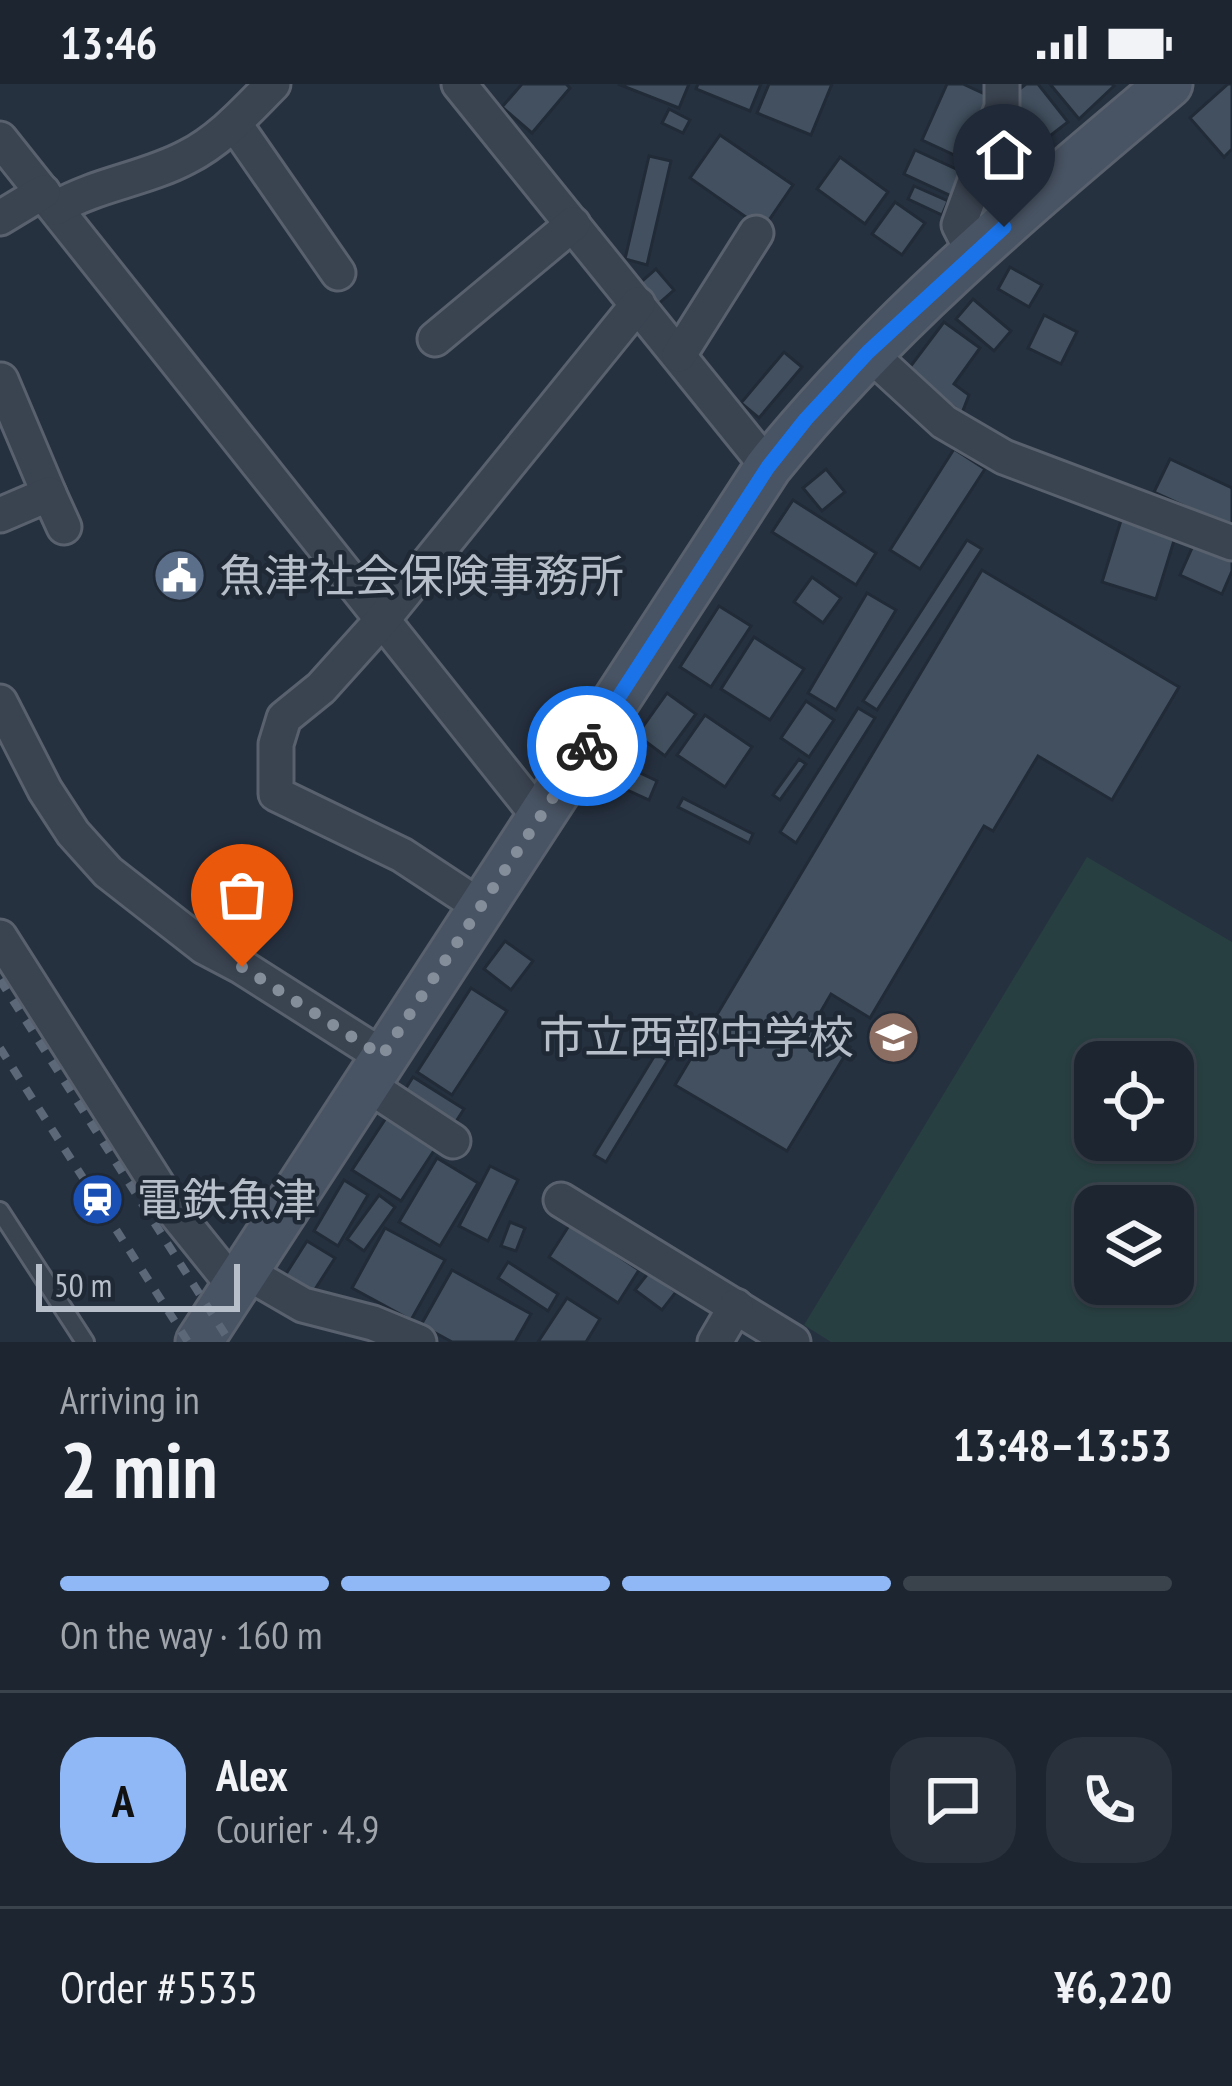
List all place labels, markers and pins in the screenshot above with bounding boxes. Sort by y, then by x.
pin [953,104,1055,227]
place label: 魚津社会保険事務所 [219,546,624,604]
public building icon: 魚津社会保険事務所 [152,548,208,604]
pin [191,844,293,967]
place label: 市立西部中学校 [539,1007,854,1065]
school or university icon: 市立西部中学校 [865,1009,921,1065]
place label: 電鉄魚津 [137,1170,317,1228]
station icon: 電鉄魚津 [70,1172,126,1228]

